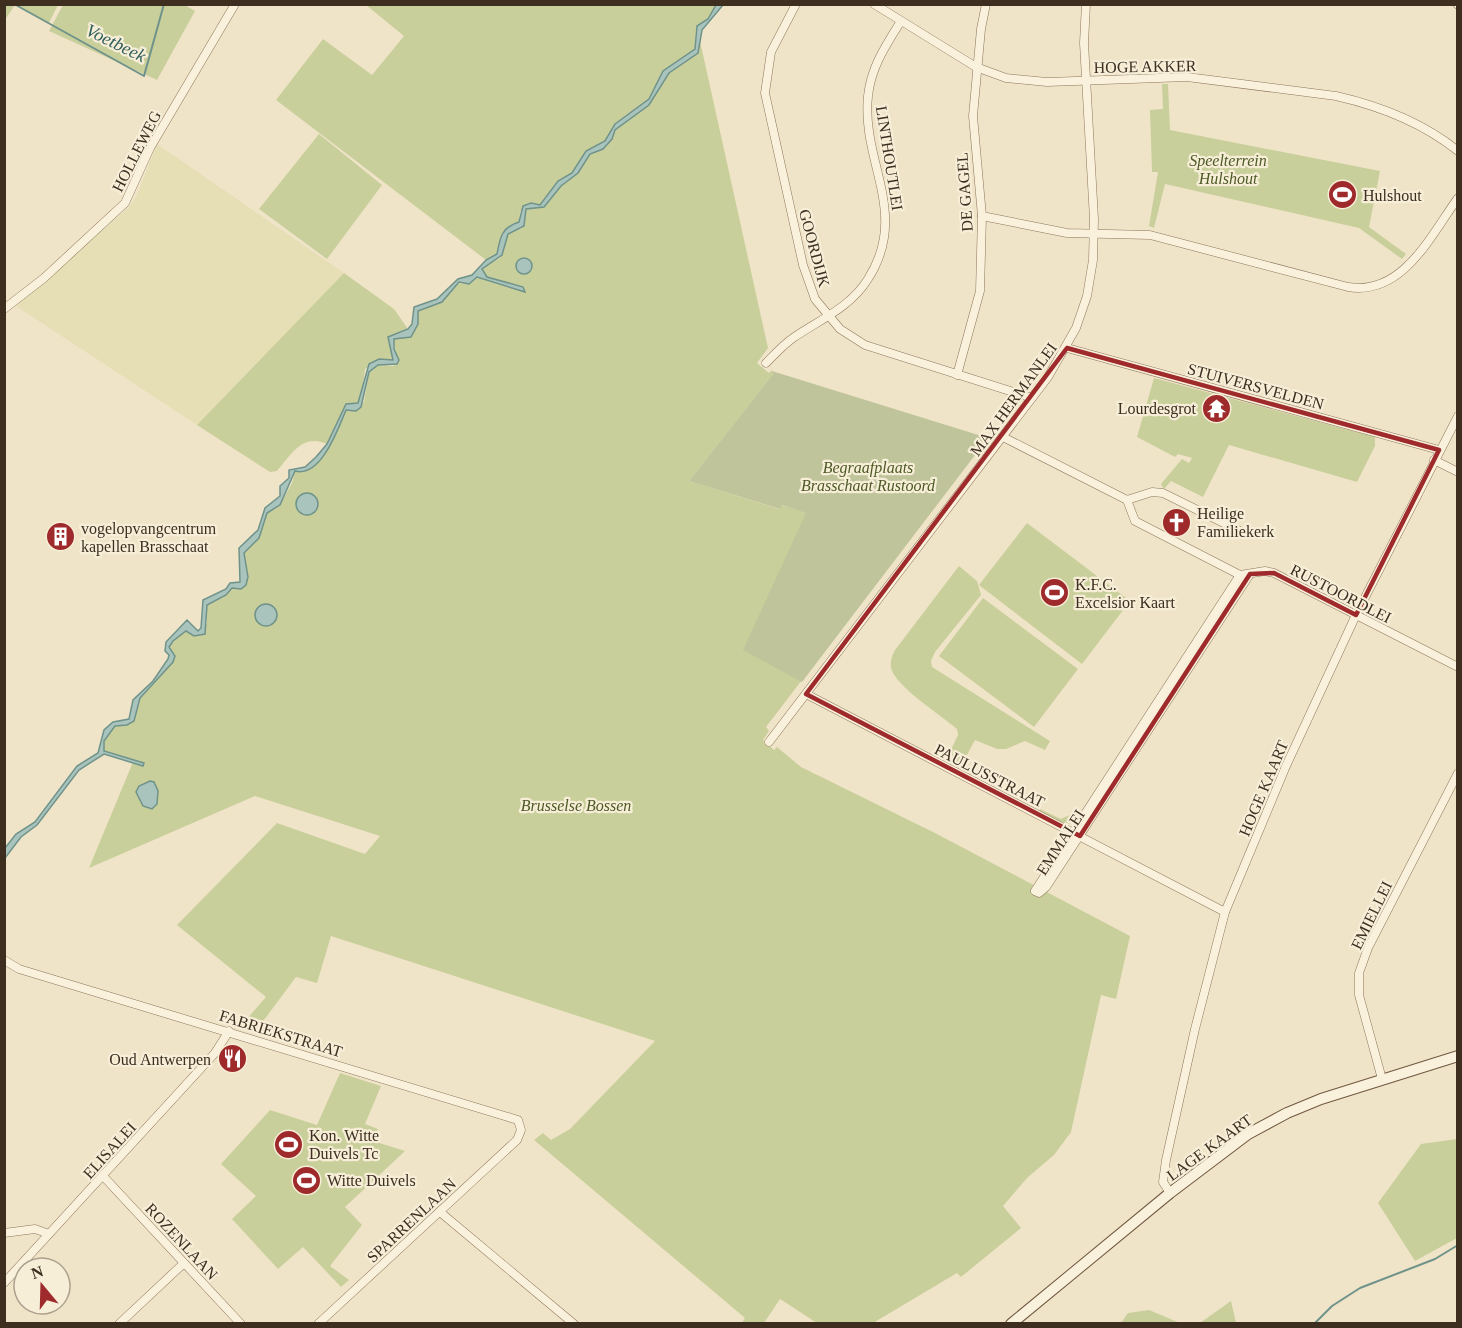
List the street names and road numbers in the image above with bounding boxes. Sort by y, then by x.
street label: HOGE AKKER [1094,57,1197,76]
street label: LINTHOUTLEI [873,105,906,212]
street label: HOLLEWEG [109,107,164,195]
street label: DE GAGEL [953,152,976,232]
street label: GOORDIJK [796,207,833,289]
street label: MAX HERMANLEI [967,339,1060,459]
street label: STUIVERSVELDEN [1186,360,1326,413]
street label: RUSTOORDLEI [1288,561,1394,626]
street label: HOGE KAART [1236,737,1291,839]
street label: PAULUSSTRAAT [932,740,1048,811]
street label: EMMALEI [1033,806,1088,878]
street label: EMIELLEI [1348,878,1395,952]
street label: FABRIEKSTRAAT [217,1007,345,1060]
street label: LAGE KAART [1164,1111,1255,1184]
street label: ELISALEI [80,1119,139,1182]
street label: SPARRENLAAN [363,1175,460,1266]
street label: ROZENLAAN [142,1200,221,1283]

